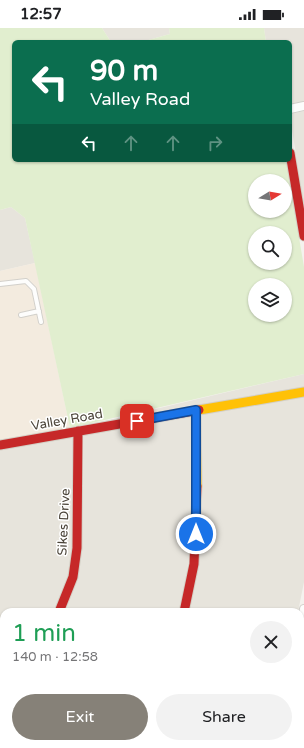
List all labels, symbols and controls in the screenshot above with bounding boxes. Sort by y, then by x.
text: 12:57 [20,5,62,23]
text: 90 m [90,54,158,88]
icon: left [24,56,76,108]
text: Valley Road [90,88,190,110]
icon: left [78,132,100,154]
icon: ahead [120,132,142,154]
icon: ahead [162,132,184,154]
icon: right [204,132,226,154]
north arrow [248,174,292,218]
map controls [248,174,292,322]
button: search [248,226,292,270]
button: layers [248,278,292,322]
pin [120,404,154,438]
street label: Valley Road [30,406,104,434]
icon: arrive [126,410,148,432]
street label: Sikes Drive [54,488,74,556]
position arrow [175,513,217,555]
text: 1 min [12,619,76,648]
button: close [250,621,292,663]
text: 140 m · 12:58 [12,649,98,665]
button: Exit [12,694,148,740]
button: Share [156,694,292,740]

